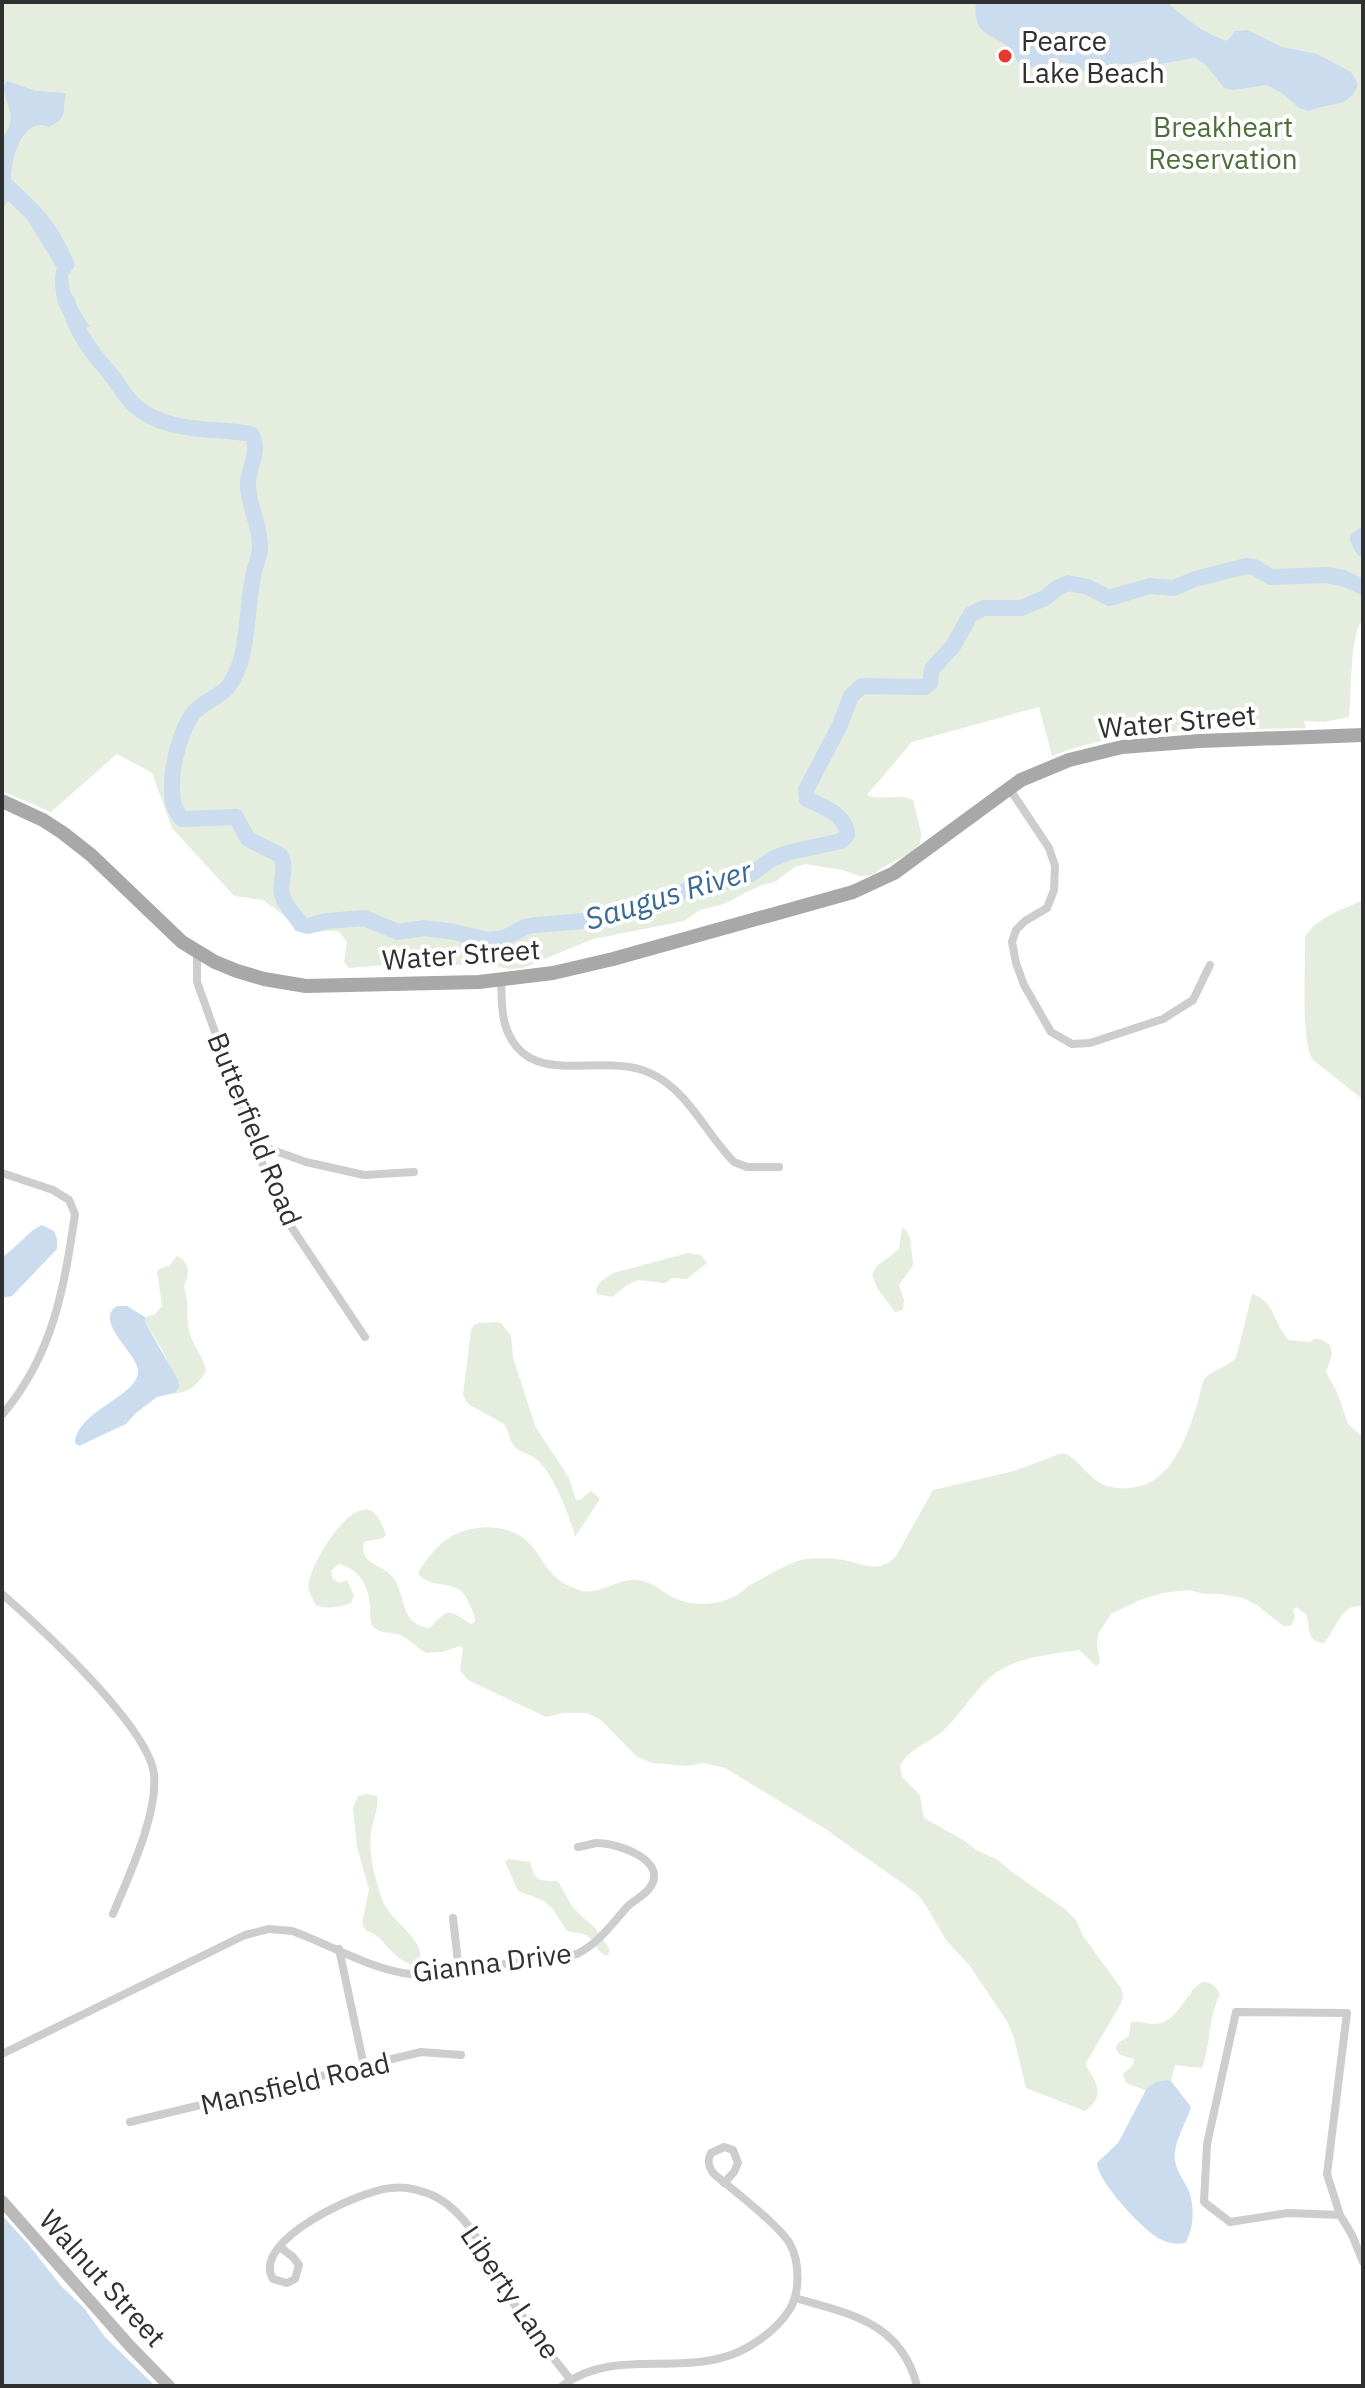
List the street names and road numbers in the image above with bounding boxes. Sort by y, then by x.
street label: Water Street [1096,696,1258,746]
street label: Water Street [381,930,541,978]
street label: Butterfield Road [199,1027,311,1231]
street label: Gianna Drive [410,1934,574,1990]
street label: Mansfield Road [197,2043,393,2123]
street label: Walnut Street [32,2202,174,2354]
street label: Liberty Lane [453,2218,569,2366]

